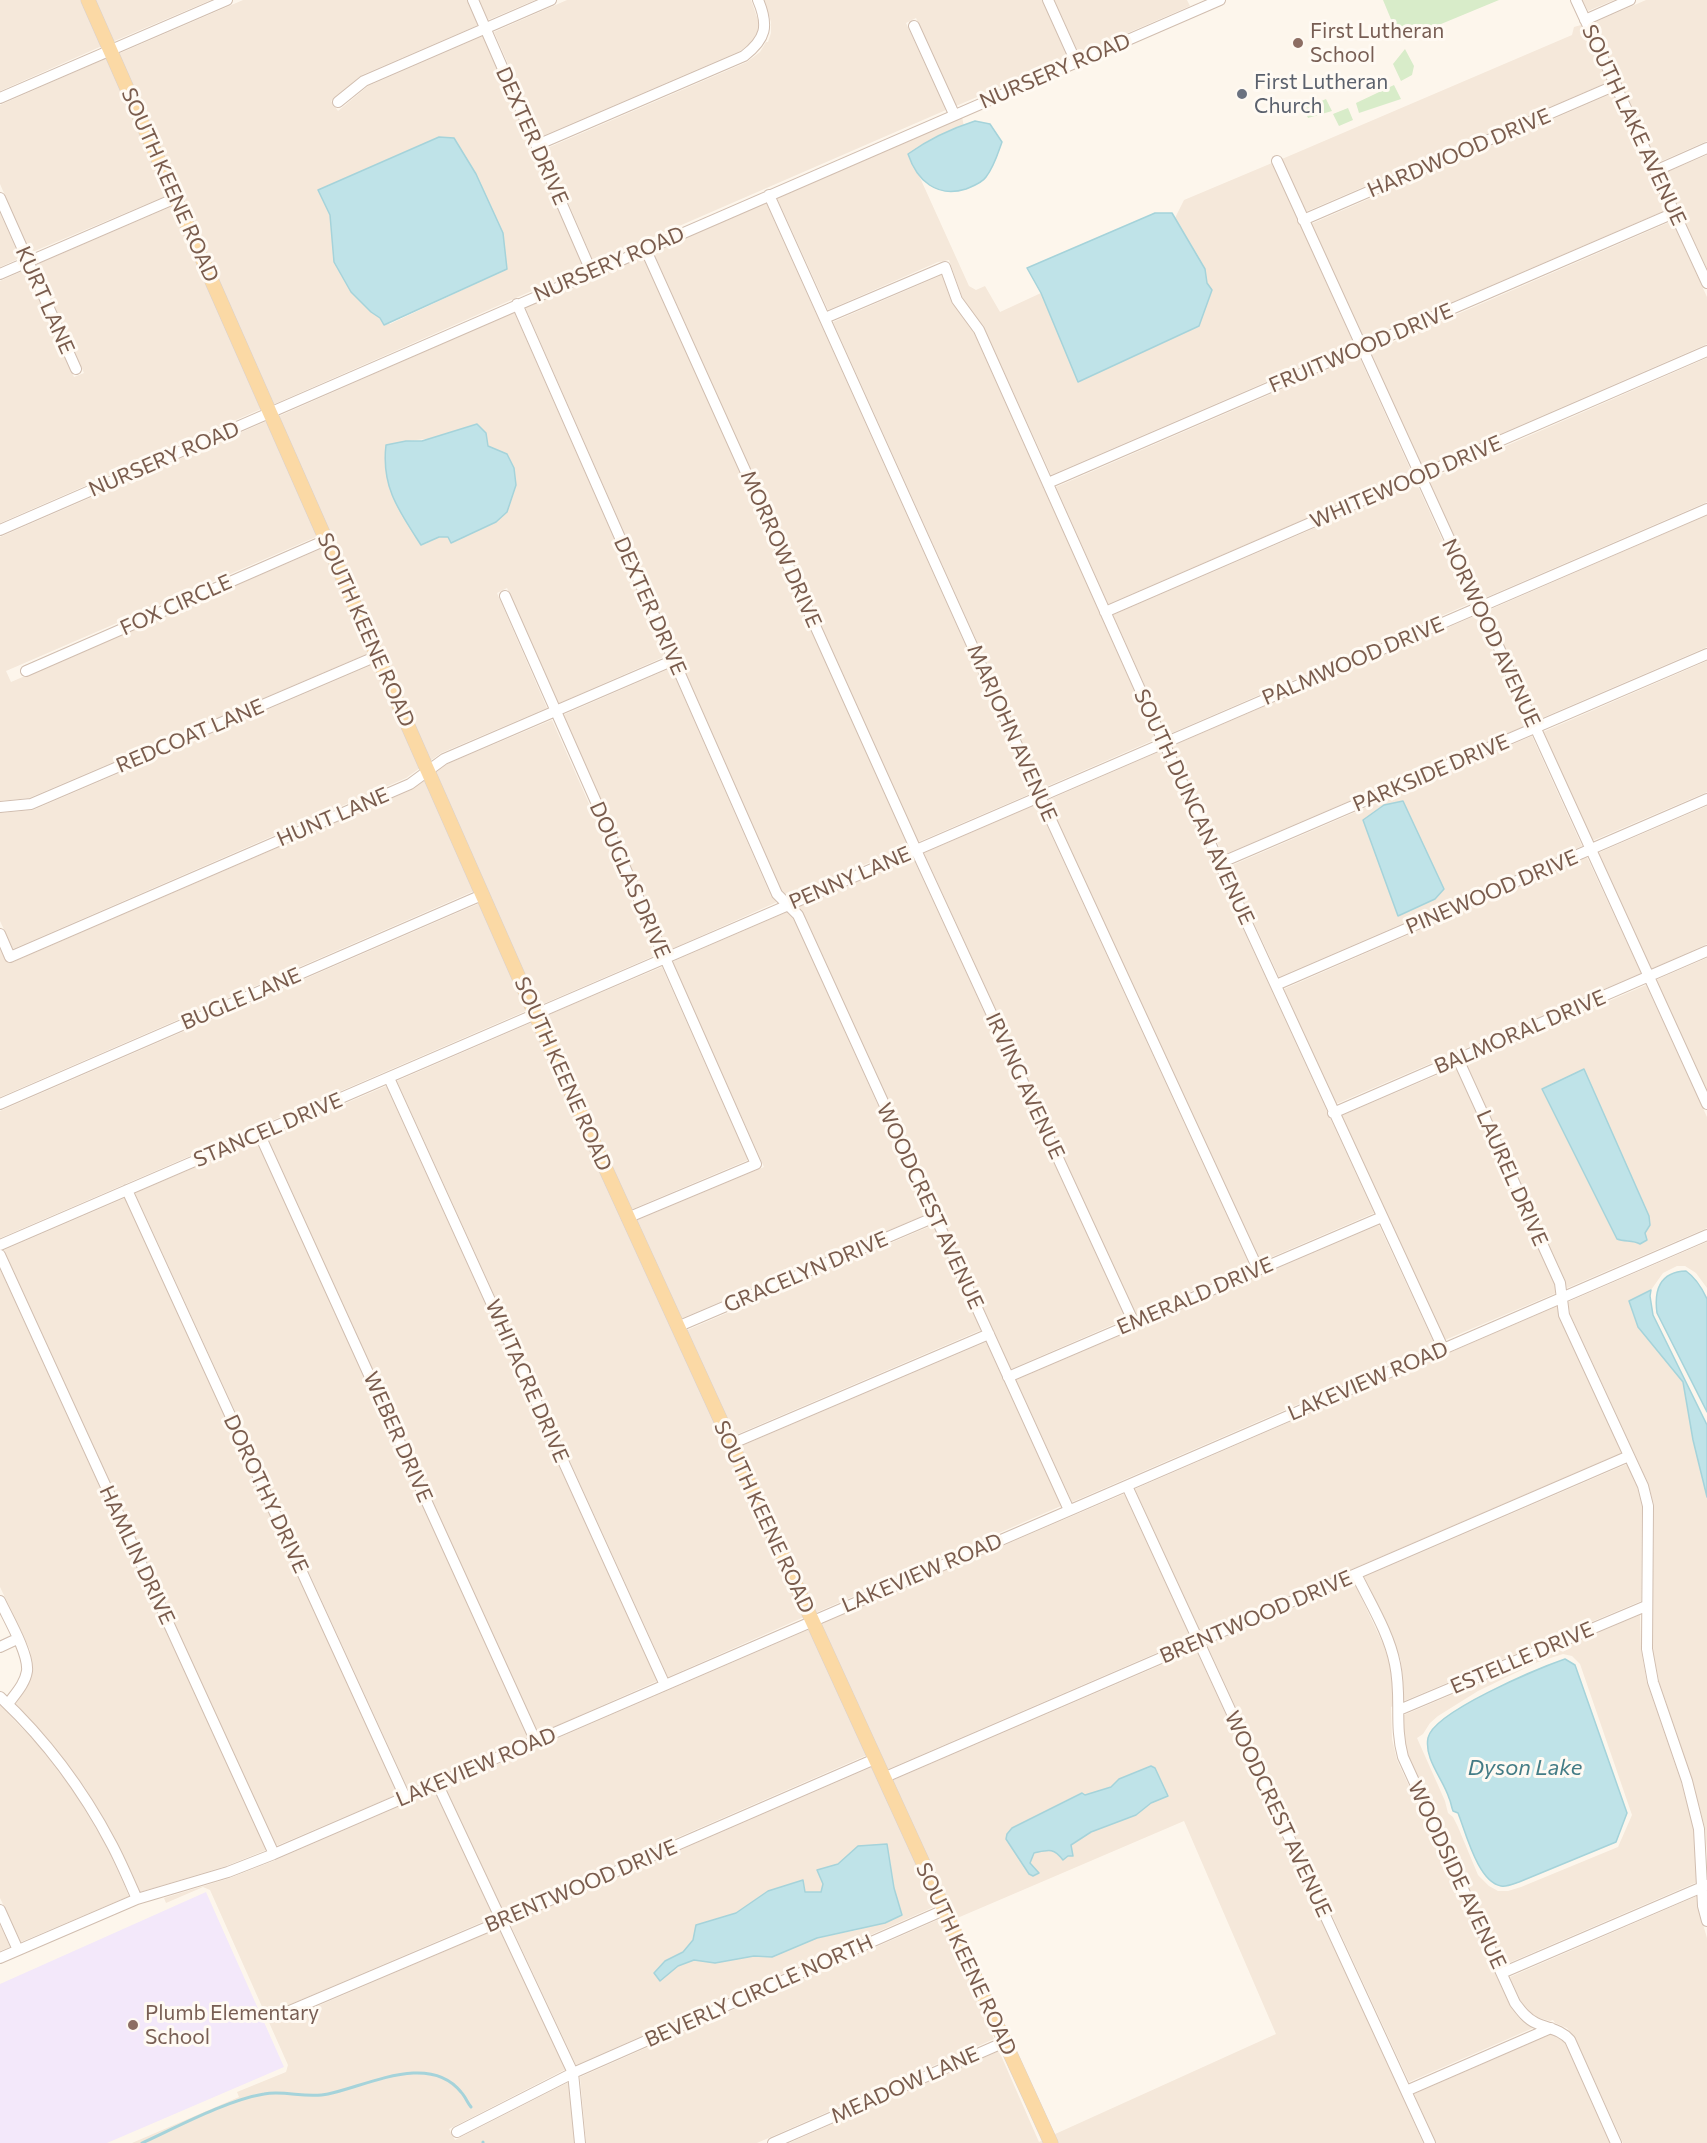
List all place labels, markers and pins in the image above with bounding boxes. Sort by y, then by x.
place label: First Lutheran School [1310,18,1444,68]
marker: First Lutheran School [1291,36,1305,50]
place label: First Lutheran Church [1254,69,1388,119]
marker: First Lutheran Church [1235,87,1249,101]
place label: Plumb Elementary School [145,2000,319,2050]
marker: Plumb Elementary School [126,2018,140,2032]

